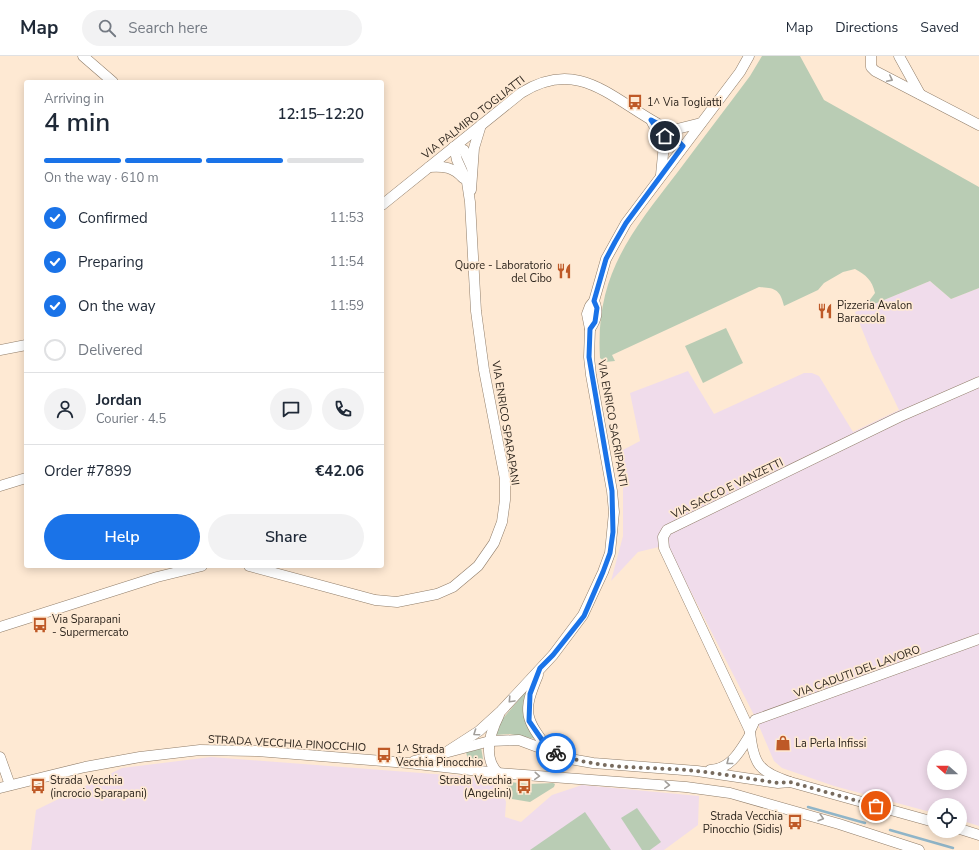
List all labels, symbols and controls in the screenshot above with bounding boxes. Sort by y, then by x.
search box [82,10,362,46]
text: Map [20,15,58,41]
icon: search [96,17,118,39]
text: Search here [128,18,208,38]
text: Map [786,18,813,37]
text: Directions [835,18,898,37]
text: Saved [920,18,959,37]
street label: VIA PALMIRO TOGLIATTI [418,72,528,163]
one-way arrow [886,74,893,81]
text: Arriving in [44,90,104,108]
bus stop icon: 1^ Via Togliatti [626,93,644,111]
place label: 1^ Via Togliatti [647,95,722,110]
text: 12:15–12:20 [277,104,364,124]
text: 4 min [44,105,110,140]
pin [648,119,682,153]
icon: home [654,125,676,147]
text: On the way · 610 m [44,169,159,187]
icon: check [44,207,66,229]
text: Confirmed [78,208,148,228]
text: 11:53 [330,209,364,227]
icon: check [44,251,66,273]
text: Preparing [78,252,143,272]
text: 11:54 [330,253,364,271]
place label: Quore - Laboratorio del Cibo [455,258,552,286]
restaurant icon: Quore - Laboratorio del Cibo [555,262,573,280]
icon: check [44,295,66,317]
text: On the way [78,296,156,316]
text: 11:59 [330,297,364,315]
place label: Pizzeria Avalon Baraccola [837,298,912,326]
restaurant icon: Pizzeria Avalon Baraccola [816,302,834,320]
text: Delivered [78,340,143,360]
street label: VIA ENRICO SACRIPANTI [594,358,631,488]
street label: VIA ENRICO SPARAPANI [488,359,523,486]
button: person [44,388,86,430]
button: chat [270,388,312,430]
button: phone [322,388,364,430]
text: Jordan [96,390,142,410]
text: Courier · 4.5 [96,410,166,428]
street label: VIA SACCO E VANZETTI [668,455,786,523]
text: Order #7899 [44,461,132,481]
text: €42.06 [315,461,364,481]
button: Help [44,514,200,560]
button: Share [208,514,364,560]
place label: Via Sparapani - Supermercato [51,612,129,640]
bus stop icon: Via Sparapani - Supermercato [31,616,49,634]
street label: VIA CADUTI DEL LAVORO [791,642,922,702]
one-way arrow [508,695,516,703]
one-way arrow [473,728,480,735]
street label: STRADA VECCHIA PINOCCHIO [207,732,366,755]
courier [536,733,576,773]
shop icon: La Perla Infissi [774,734,792,752]
place label: La Perla Infissi [795,736,866,751]
place label: 1^ Strada Vecchia Pinocchio [395,742,483,770]
icon: bike [545,742,567,764]
bus stop icon: 1^ Strada Vecchia Pinocchio [375,746,393,764]
north arrow [927,750,967,790]
map controls [927,750,967,838]
one-way arrow [727,757,734,764]
one-way arrow [534,771,540,780]
place label: Strada Vecchia (incrocio Sparapani) [50,773,147,801]
place label: Strada Vecchia (Angelini) [439,773,512,801]
bus stop icon: Strada Vecchia (incrocio Sparapani) [29,777,47,795]
bus stop icon: Strada Vecchia (Angelini) [515,777,533,795]
one-way arrow [664,781,670,790]
pin [859,789,893,823]
icon: bag [865,795,887,817]
button: locate [927,798,967,838]
place label: Strada Vecchia Pinocchio (Sidis) [703,809,783,837]
bus stop icon: Strada Vecchia Pinocchio (Sidis) [786,813,804,831]
one-way arrow [817,813,824,822]

